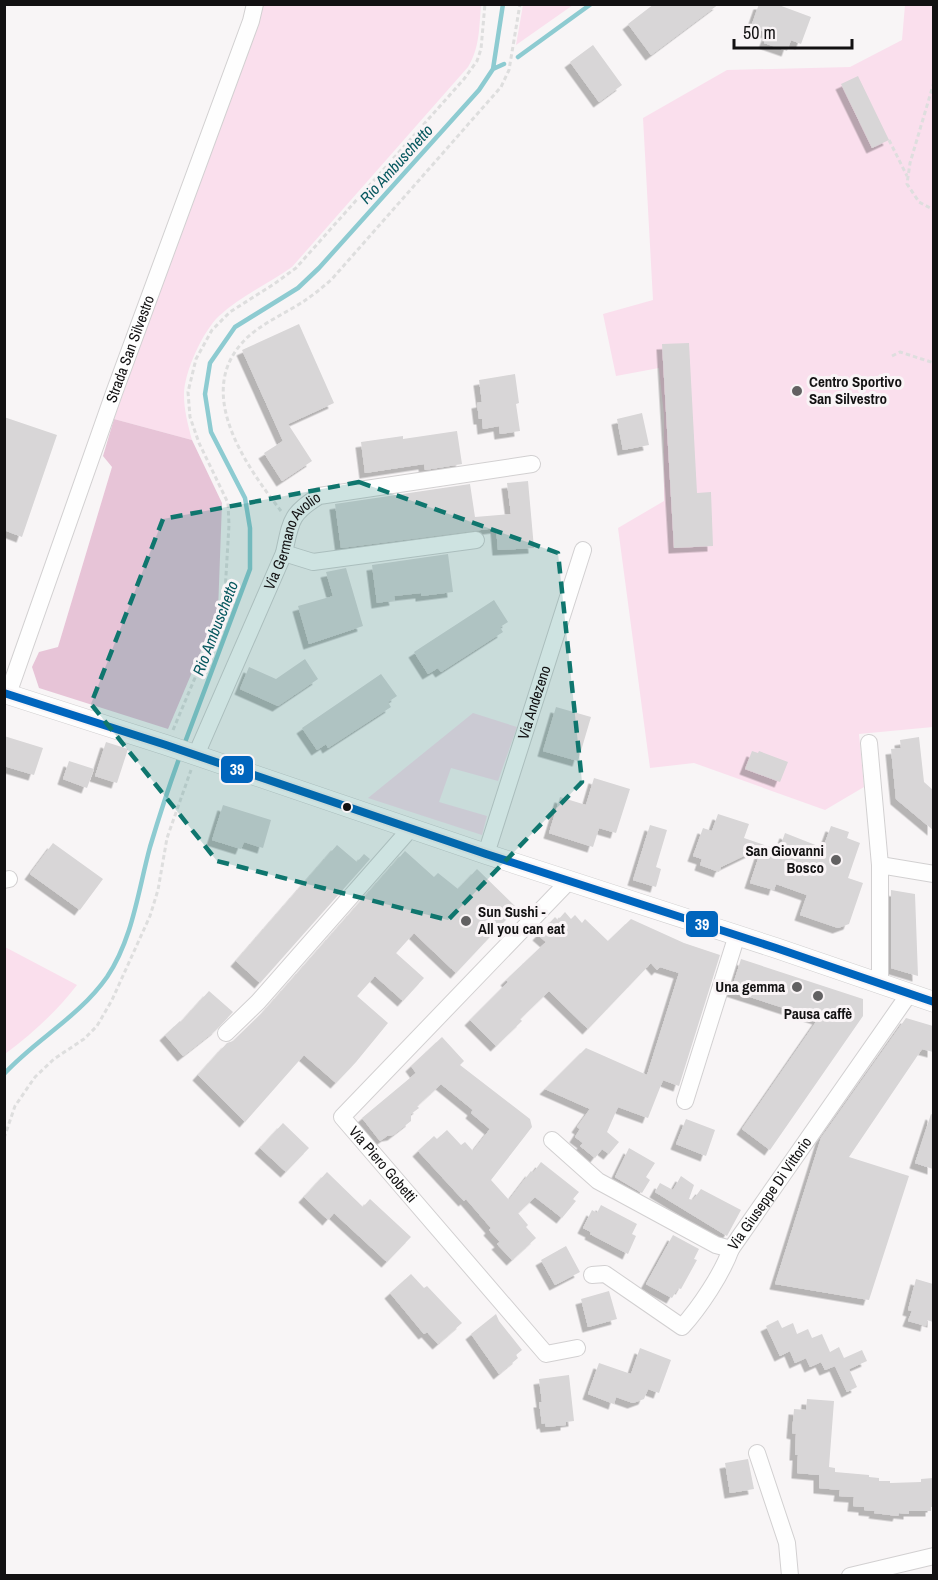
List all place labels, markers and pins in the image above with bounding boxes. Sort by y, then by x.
place label: Centro Sportivo San Silvestro [809,371,902,409]
marker: Centro Sportivo San Silvestro [790,384,804,398]
unlabelled marker [341,801,353,813]
place label: San Giovanni Bosco [745,840,824,878]
marker: San Giovanni Bosco [829,853,843,867]
place label: Sun Sushi - All you can eat [478,901,565,939]
marker: Sun Sushi - All you can eat [459,914,473,928]
place label: Una gemma [715,976,785,997]
marker: Una gemma [790,980,804,994]
marker: Pausa caffè [811,989,825,1003]
place label: Pausa caffè [784,1003,852,1024]

